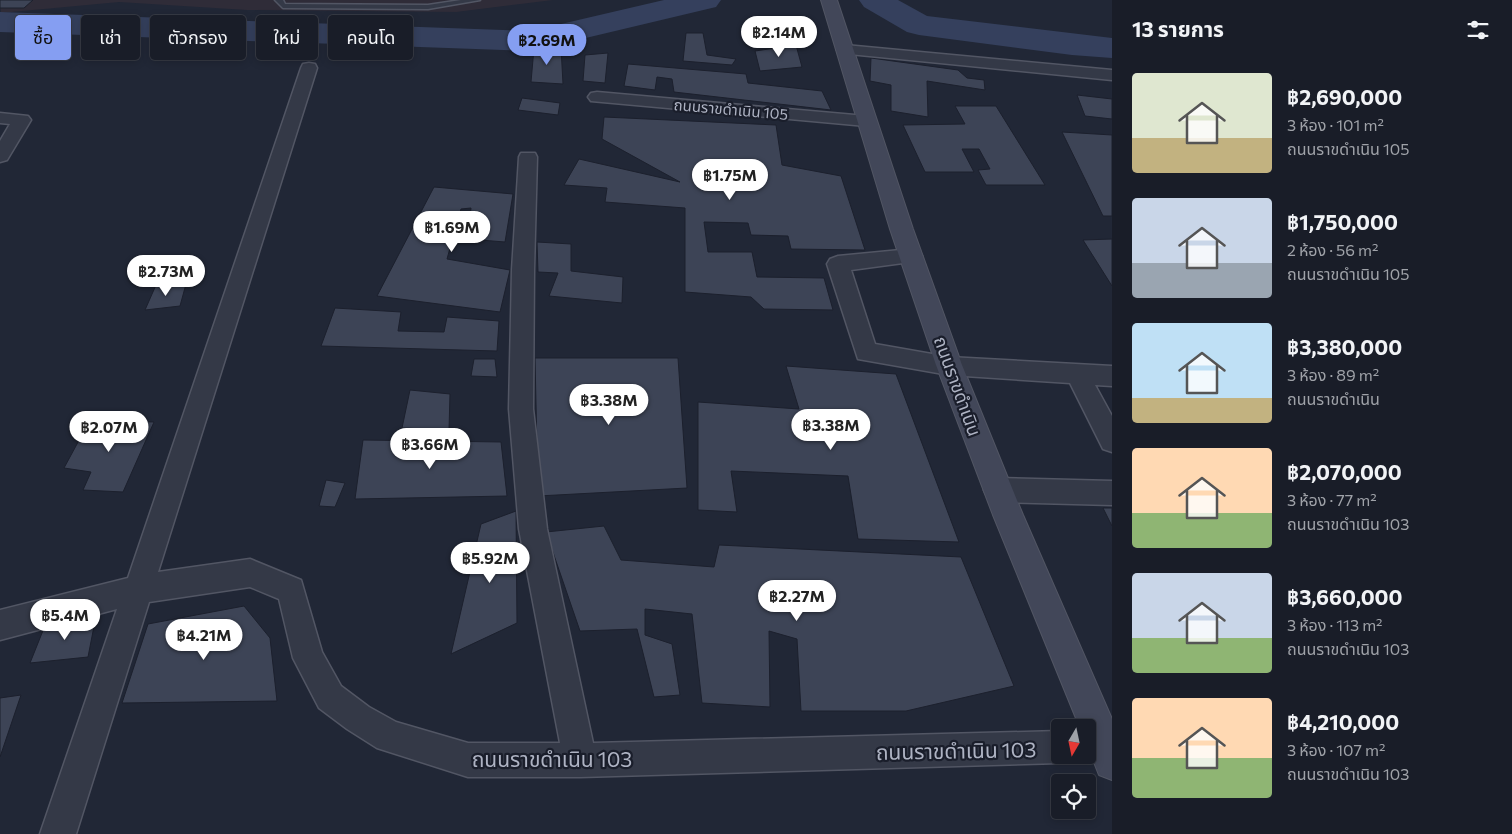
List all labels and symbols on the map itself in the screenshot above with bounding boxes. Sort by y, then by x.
pin: ฿2.14M [738,15,820,58]
pin: ฿2.69M [506,23,588,66]
street label: ถนนราขดำเนิน 105 [673,95,789,123]
pin: ฿1.75M [689,158,771,201]
pin: ฿1.69M [411,210,493,253]
pin: ฿2.73M [125,254,207,297]
street label: ถนนราขดำเนิน [930,333,986,439]
pin: ฿3.38M [568,384,650,426]
pin: ฿3.38M [790,408,872,451]
pin: ฿2.07M [68,410,150,453]
pin: ฿3.66M [389,428,471,470]
pin: ฿5.92M [449,542,531,584]
pin: ฿2.27M [756,580,838,622]
pin: ฿5.4M [30,598,100,641]
pin: ฿4.21M [163,618,245,661]
north arrow [1051,719,1096,764]
street label: ถนนราขดำเนิน 103 [876,736,1036,764]
street label: ถนนราขดำเนิน 103 [472,746,632,771]

